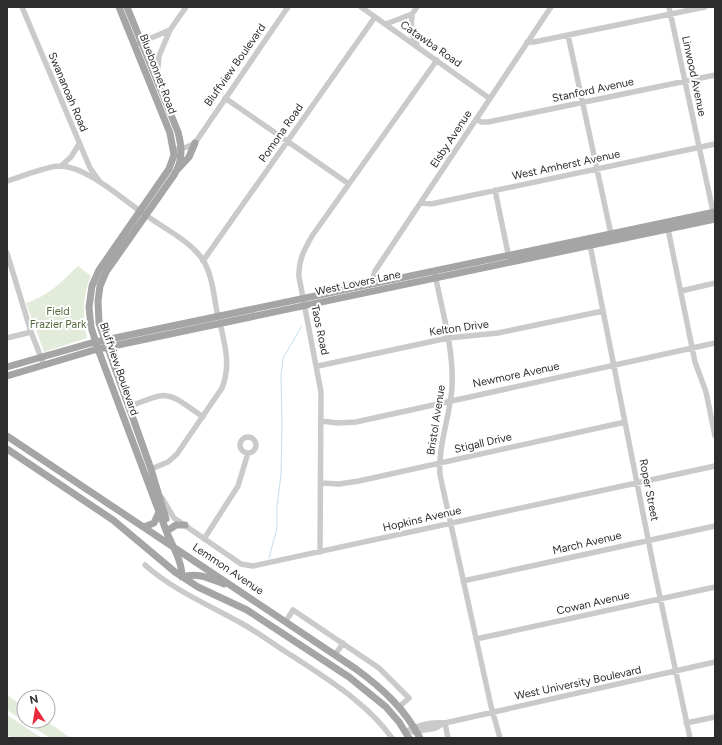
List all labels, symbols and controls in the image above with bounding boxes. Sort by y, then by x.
street label: Catawba Road [398,18,464,70]
street label: Bluffview Boulevard [202,21,268,109]
street label: Bluebonnet Road [137,32,179,116]
street label: Linwood Avenue [679,35,709,117]
street label: Swananoah Road [45,50,91,134]
street label: Stanford Avenue [551,75,635,105]
street label: Pomona Road [256,101,306,165]
street label: Elsby Avenue [428,108,474,170]
street label: West Amherst Avenue [511,147,621,183]
street label: West Lovers Lane [314,268,402,298]
street label: Taos Road [308,304,332,356]
park label: Field Frazier Park [30,305,87,331]
street label: Kelton Drive [428,317,490,339]
street label: Bluffview Boulevard [97,321,141,417]
street label: Newmore Avenue [471,359,561,391]
street label: Bristol Avenue [424,384,448,456]
street label: Stigall Drive [453,430,513,456]
street label: Roper Street [637,458,661,522]
street label: Hopkins Avenue [381,504,463,534]
street label: March Avenue [551,529,623,557]
street label: Lemmon Avenue [190,540,266,598]
street label: Cowan Avenue [555,588,631,618]
street label: West University Boulevard [513,663,643,703]
north arrow [16,689,56,729]
text: N [29,692,40,707]

